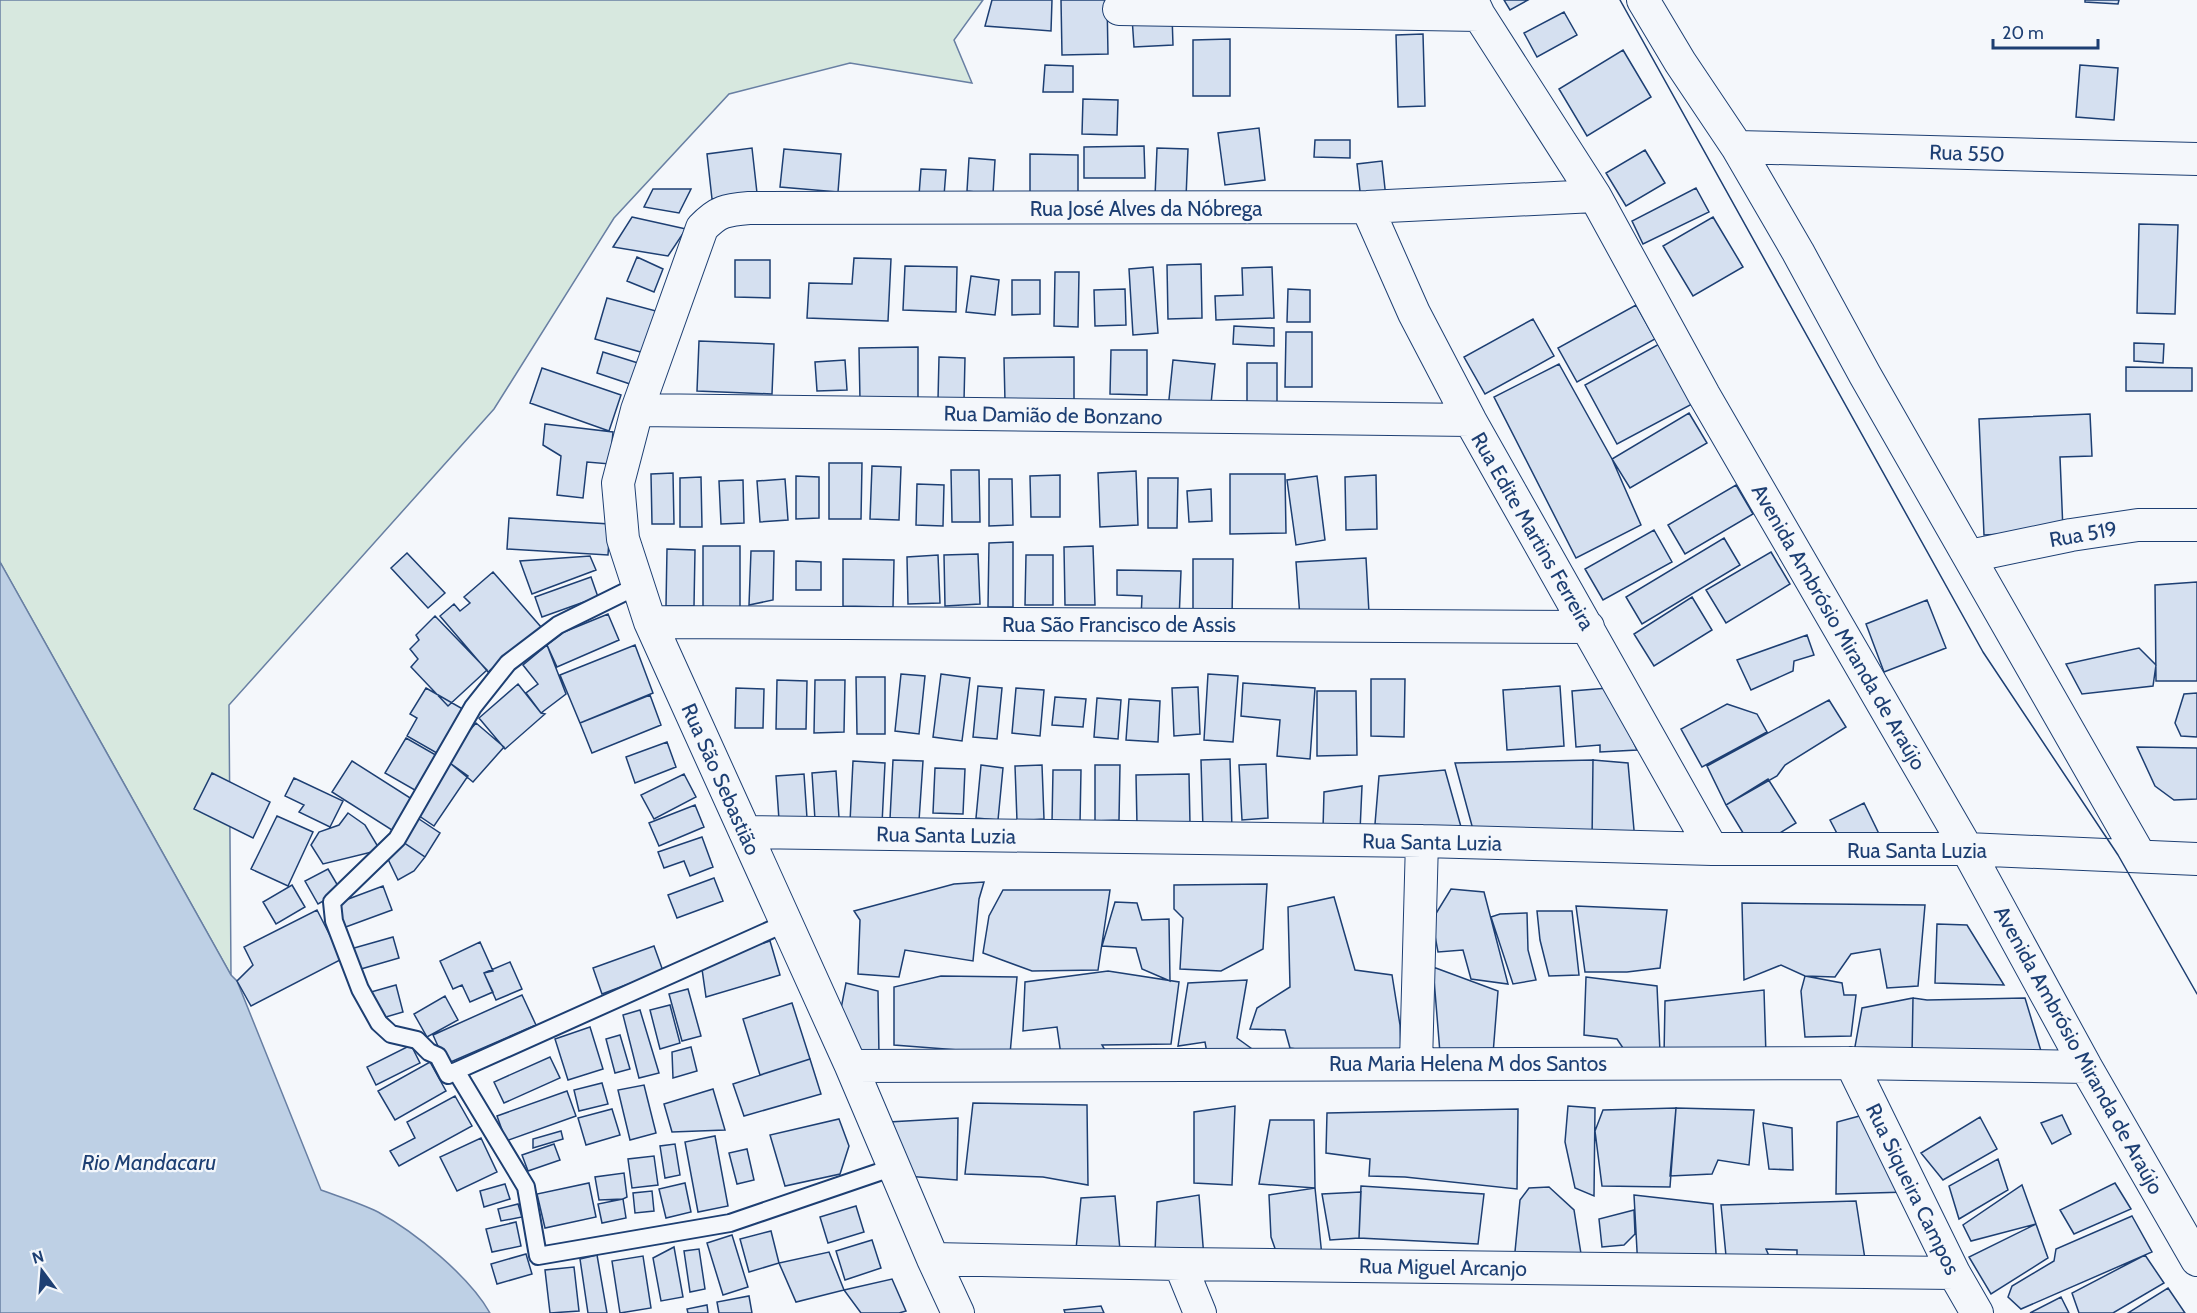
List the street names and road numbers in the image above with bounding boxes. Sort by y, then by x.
street label: Rua 550 [1929,139,2005,167]
street label: Rua José Alves da Nóbrega [1030,196,1262,221]
street label: Rua Damião de Bonzano [943,401,1163,429]
street label: Rua Edite Martins Ferreira [1466,428,1600,634]
street label: Avenida Ambrósio Miranda de Araújo [1746,480,1931,775]
street label: Rua 519 [2047,516,2119,552]
street label: Rua São Francisco de Assis [1002,612,1236,637]
street label: Rua São Sebastião [676,699,766,859]
street label: Rua Santa Luzia [876,821,1016,849]
street label: Rua Santa Luzia [1362,828,1502,856]
street label: Rua Santa Luzia [1847,838,1987,863]
street label: Avenida Ambrósio Miranda de Araújo [1988,901,2169,1199]
street label: Rua Maria Helena M dos Santos [1329,1051,1607,1076]
street label: Rua Siqueira Campos [1861,1099,1965,1279]
street label: Rua Miguel Arcanjo [1359,1253,1527,1282]

